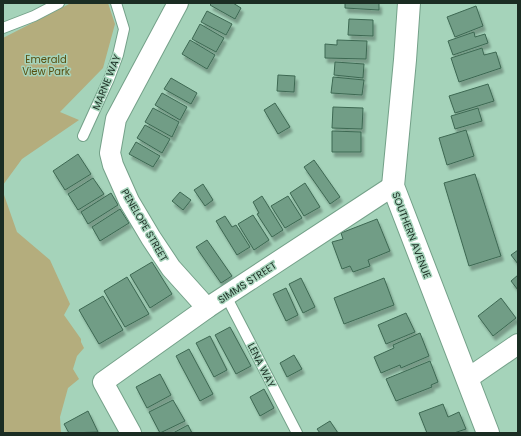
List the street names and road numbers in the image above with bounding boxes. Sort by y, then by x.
street label: MARNE WAY [89,52,124,112]
street label: PENELOPE STREET [118,186,172,265]
street label: SOUTHERN AVENUE [388,190,435,280]
street label: SIMMS STREET [215,258,280,307]
street label: LENA WAY [244,340,279,390]

